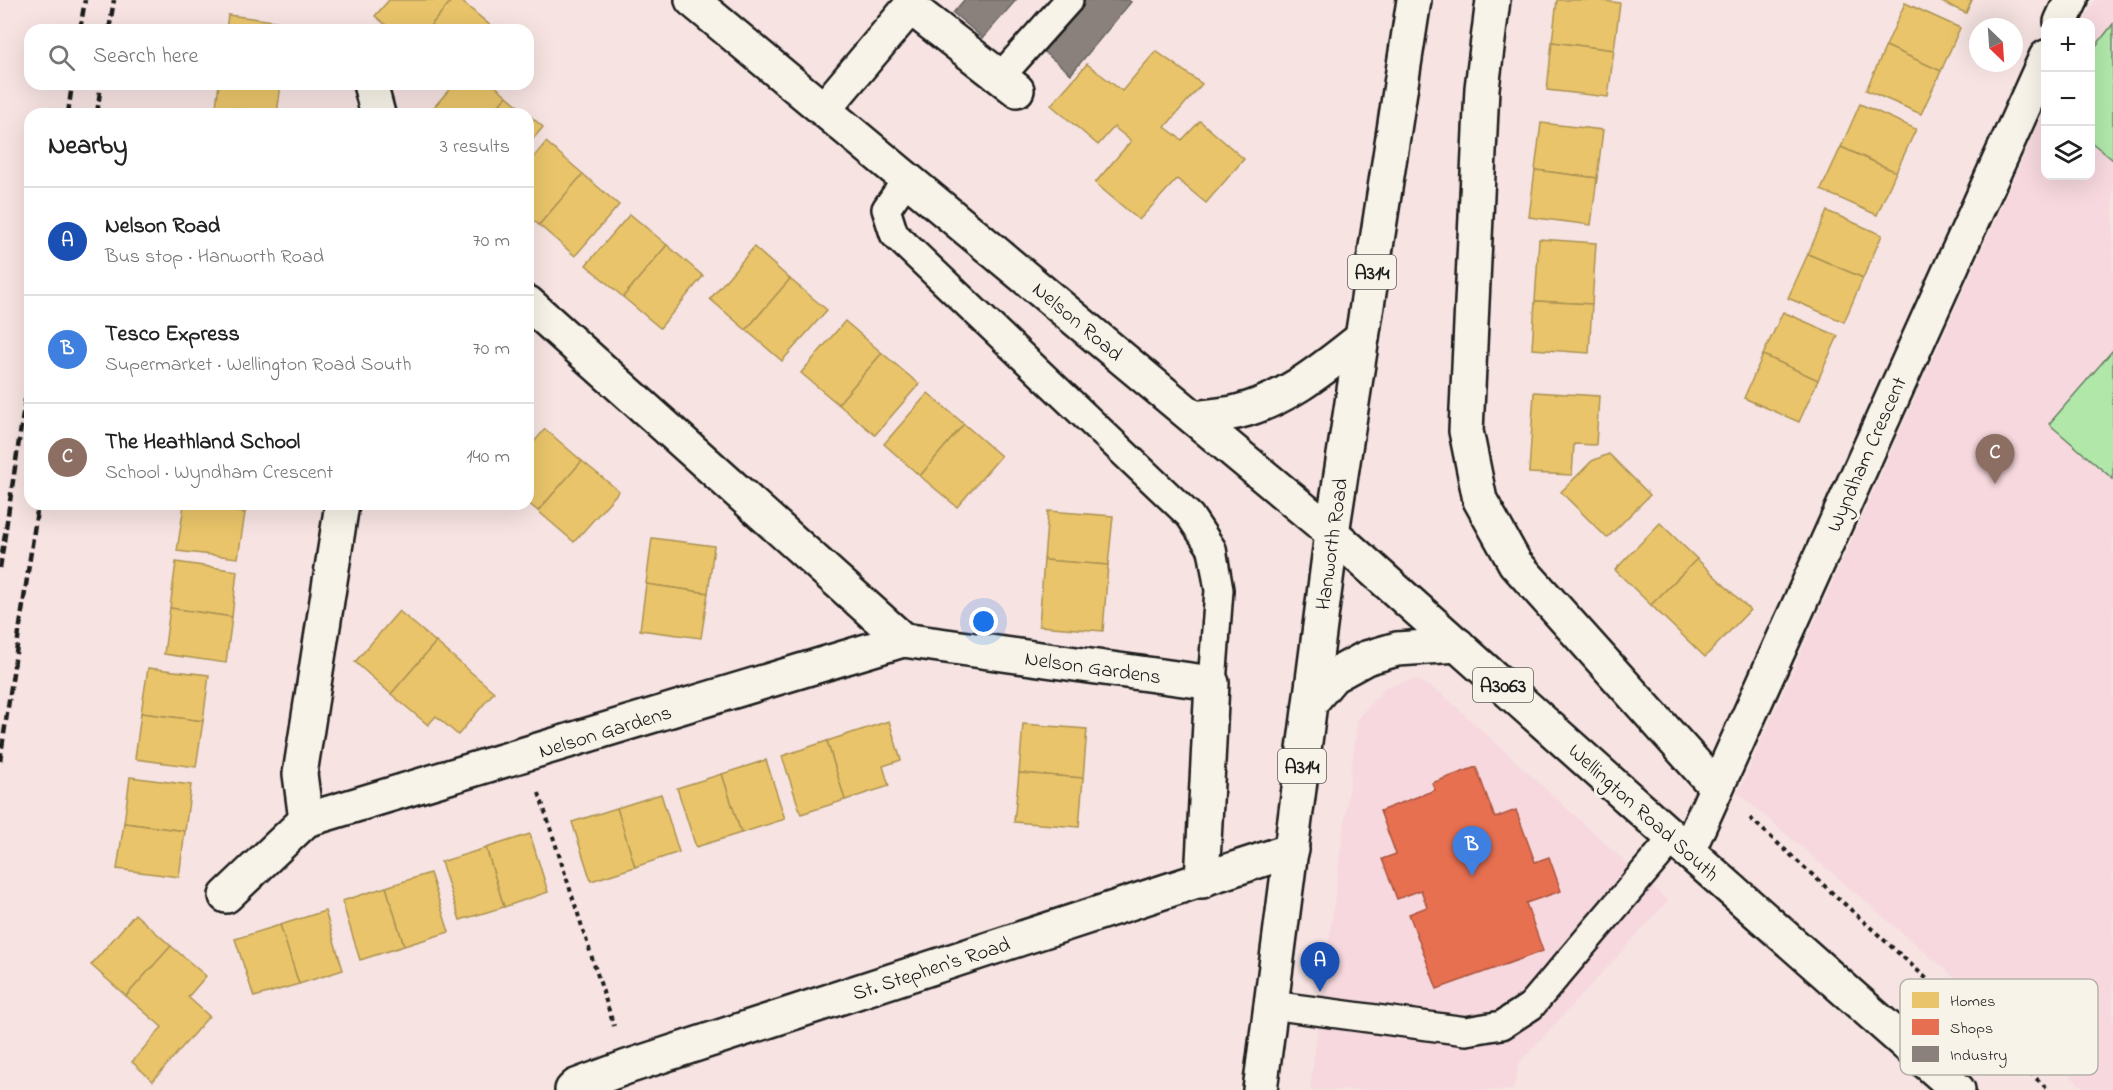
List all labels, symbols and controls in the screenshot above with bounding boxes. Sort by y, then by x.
north arrow [1969,18,2023,72]
map controls [2041,18,2095,180]
button: + [2041,18,2095,72]
search box [24,24,534,90]
icon: search [45,41,78,74]
text: Search here [93,41,198,73]
button: − [2041,72,2095,126]
button: layers [2041,126,2095,180]
text: Nearby [48,128,127,166]
text: 3 results [440,133,510,162]
text: Nelson Road [105,211,220,243]
text: A [61,227,74,256]
text: 70 m [473,227,510,256]
text: Bus stop · Hanworth Road [105,243,324,272]
road number: A314 [1348,255,1396,289]
street label: Nelson Road [1025,276,1129,370]
text: Tesco Express [105,319,240,351]
text: B [61,335,74,364]
text: 70 m [473,335,510,364]
text: Supermarket · Wellington Road South [105,351,411,380]
street label: Wyndham Crescent [1820,372,1917,538]
text: The Heathland School [105,427,300,459]
pin: C [1976,434,2014,484]
text: C [62,443,73,472]
text: 140 m [466,443,510,472]
text: School · Wyndham Crescent [105,459,333,488]
street label: Hanworth Road [1309,476,1357,612]
your location [969,607,998,636]
street label: Nelson Gardens [1023,645,1163,693]
road number: A3063 [1473,668,1533,702]
street label: Nelson Gardens [535,698,676,767]
street label: Wellington Road South [1559,737,1725,891]
road number: A314 [1278,749,1326,783]
pin: B [1452,826,1492,876]
street label: St. Stephen's Road [849,930,1015,1010]
pin: A [1300,942,1340,992]
legend [1900,979,2098,1075]
text: Homes [1950,990,1995,1014]
text: Shops [1950,1017,1993,1041]
text: Industry [1950,1044,2007,1068]

